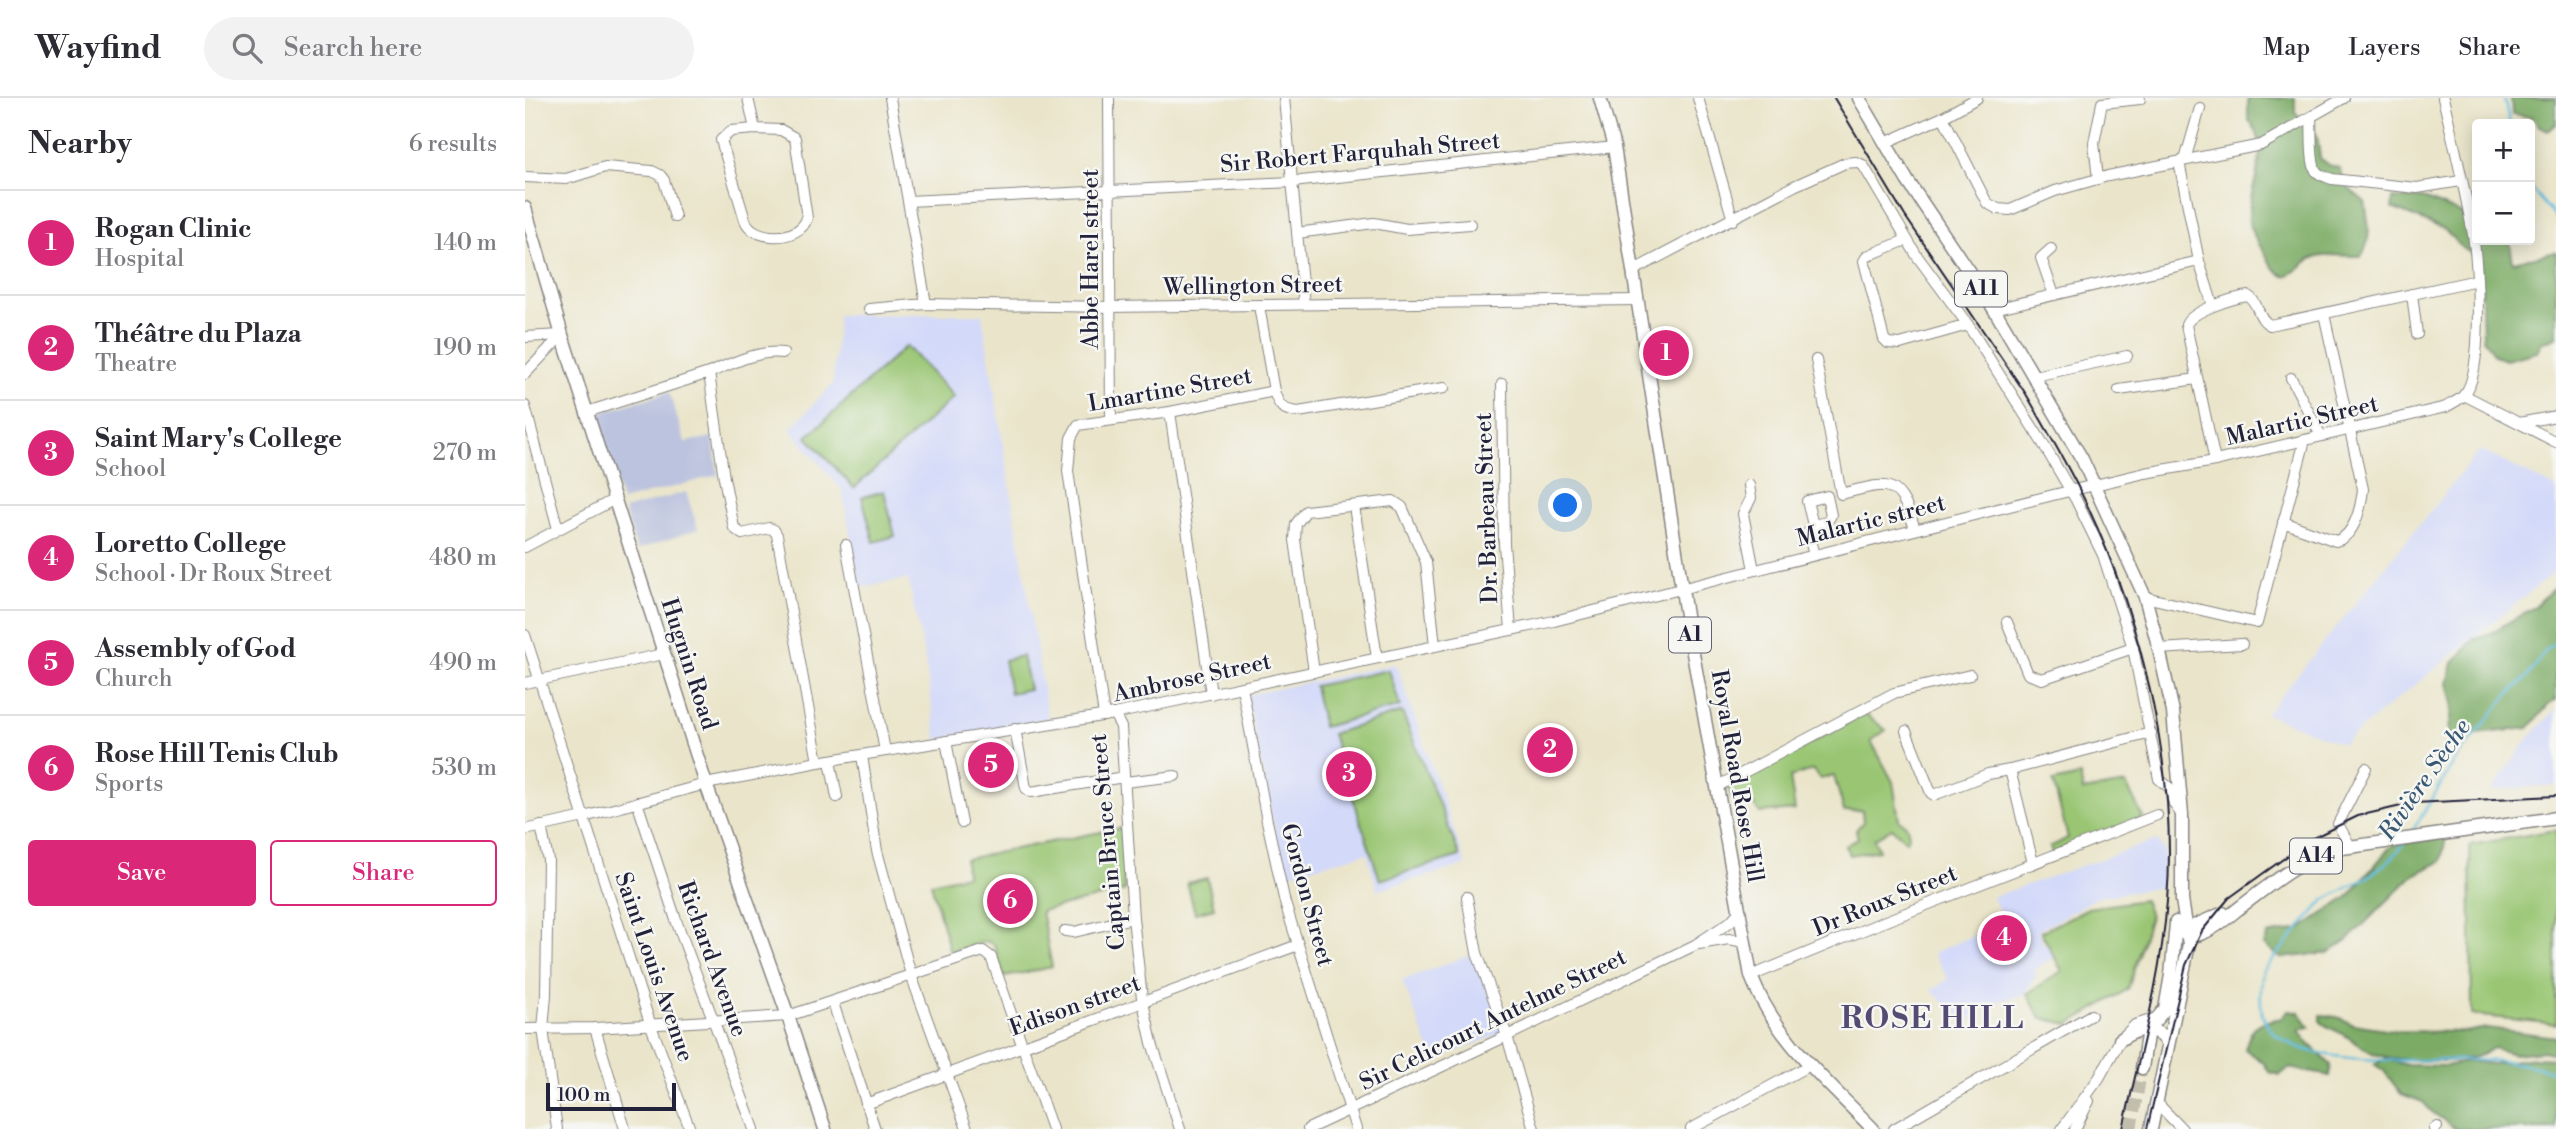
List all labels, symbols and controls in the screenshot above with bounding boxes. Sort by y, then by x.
search box [204,17,694,80]
text: Wayfind [35,28,162,69]
icon: search [228,29,266,67]
text: Search here [284,32,422,64]
text: Map [2263,33,2310,63]
text: Layers [2348,33,2420,63]
text: Share [2458,33,2521,63]
map controls [2472,119,2535,245]
button: + [2472,119,2535,182]
text: Nearby [28,125,132,163]
street label: Sir Robert Farquhah Street [1219,127,1501,179]
text: 6 results [409,130,497,158]
street label: Abbe Harel street [1077,169,1105,350]
button: − [2472,182,2535,245]
text: Rogan Clinic [95,213,252,245]
text: 1 [45,229,57,257]
text: 140 m [434,229,497,257]
text: Hospital [95,245,184,273]
street label: Wellington Street [1162,270,1343,302]
road number: A11 [1955,272,2007,306]
text: Théâtre du Plaza [95,318,302,350]
pin: 1 [1643,327,1689,379]
text: 2 [44,334,58,362]
text: 190 m [434,334,497,362]
text: Theatre [95,350,177,378]
street label: Lmartine Street [1086,362,1254,418]
street label: Malartic Street [2223,390,2381,452]
street label: Dr. Barbeau Street [1470,412,1504,604]
text: Saint Mary's College [95,423,342,455]
text: 3 [44,439,58,467]
text: 270 m [433,439,497,467]
text: School [95,455,166,483]
your location [1548,488,1582,522]
street label: Malartic street [1794,489,1948,553]
text: Loretto College [95,528,287,560]
text: 4 [43,544,59,572]
text: 480 m [429,544,497,572]
text: School · Dr Roux Street [95,560,332,588]
street label: Hugnin Road [655,595,723,733]
road number: A1 [1669,618,1711,652]
text: Assembly of God [95,633,296,665]
street label: Ambrose Street [1110,648,1273,709]
text: 5 [44,649,58,677]
text: 490 m [429,649,497,677]
text: Church [95,665,172,693]
street label: Royal Road Rose Hill [1705,668,1770,885]
water label: Rivière Sèche [2372,714,2478,847]
pin: 2 [1527,724,1573,776]
street label: Captain Bruce Street [1085,733,1131,951]
text: Rose Hill Tenis Club [95,738,339,770]
pin: 5 [968,739,1014,791]
pin: 3 [1326,748,1372,800]
text: 6 [44,754,58,782]
text: 530 m [431,754,497,782]
text: Sports [95,770,163,798]
street label: Gordon Street [1275,821,1339,969]
road number: A14 [2290,838,2342,874]
button: Save [28,840,256,906]
button: Share [270,840,497,906]
street label: Dr Roux Street [1809,859,1961,943]
street label: Saint Louis Avenue [608,869,700,1065]
pin: 6 [987,875,1033,927]
street label: Richard Avenue [671,877,753,1041]
pin: 4 [1981,912,2027,964]
street label: Sir Celicourt Antelme Street [1355,943,1631,1097]
street label: Edison street [1006,969,1144,1043]
district label: ROSE HILL [1841,1000,2025,1038]
scale bar [546,1080,675,1112]
text: 100 m [557,1083,610,1107]

